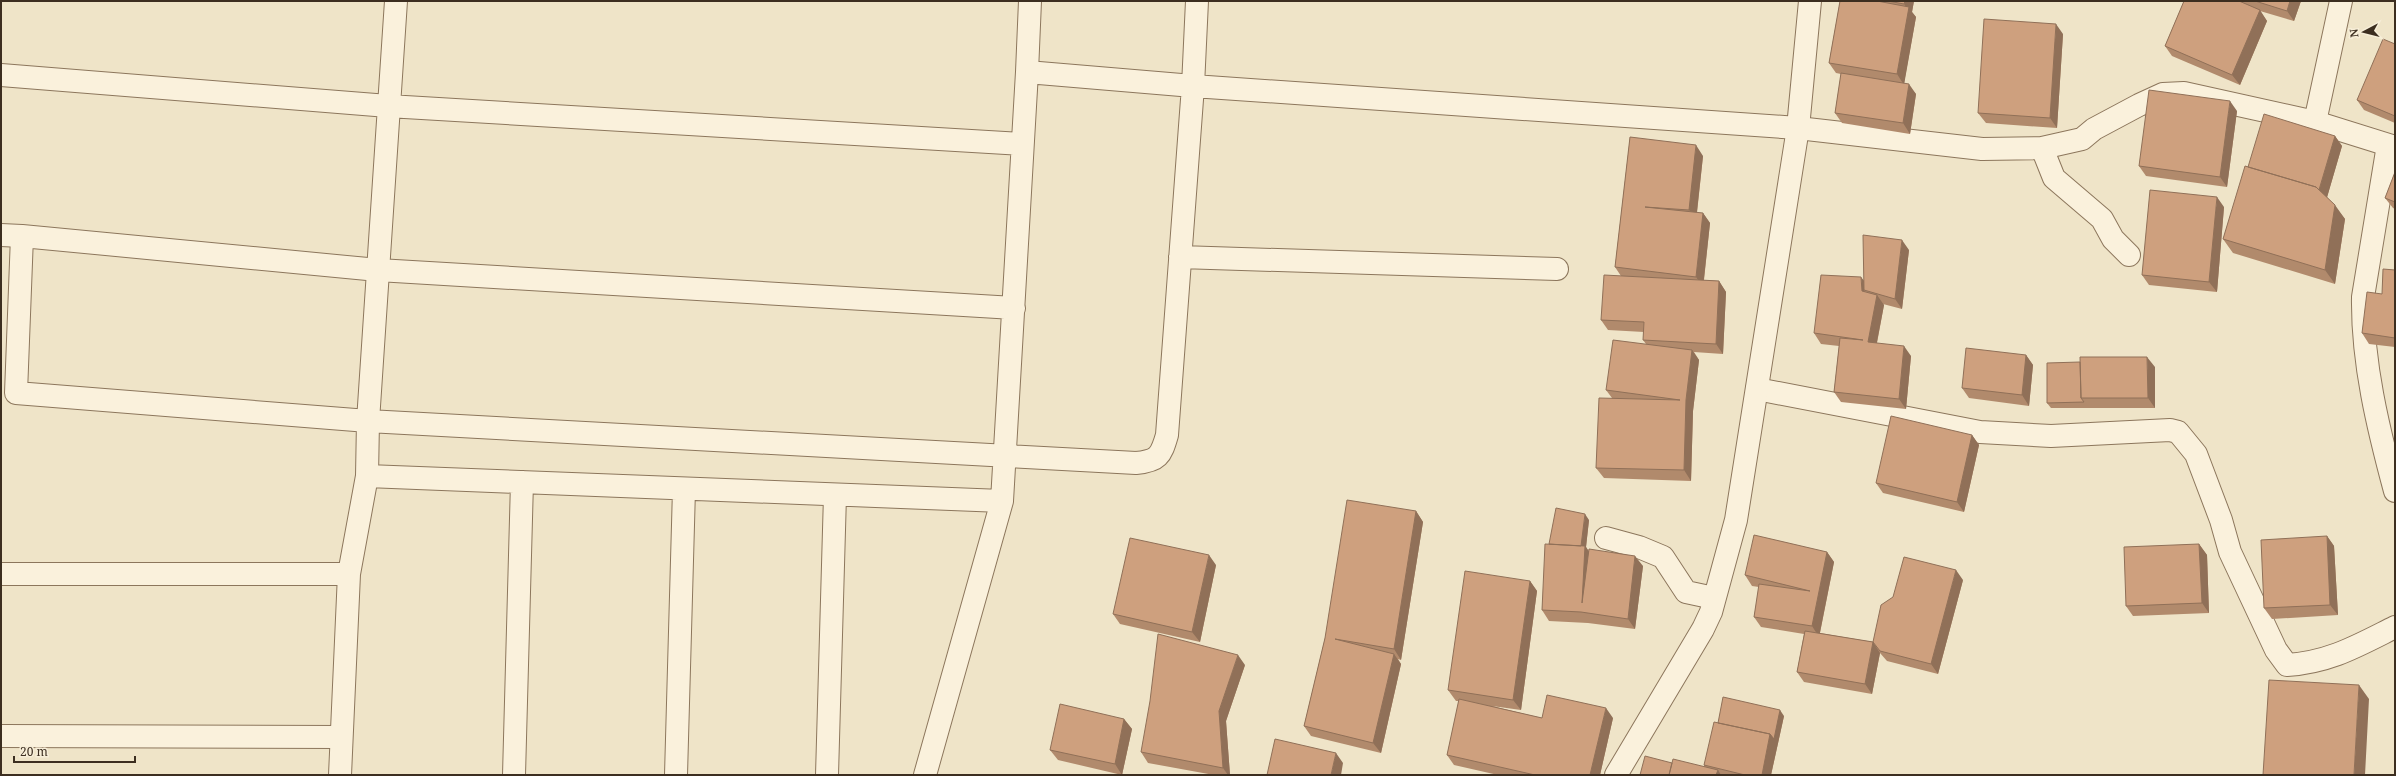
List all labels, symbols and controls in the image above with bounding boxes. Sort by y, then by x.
north arrow [2344,12,2384,52]
text: N [2346,28,2362,38]
scale bar [14,738,135,764]
text: 20 m [20,743,48,760]

